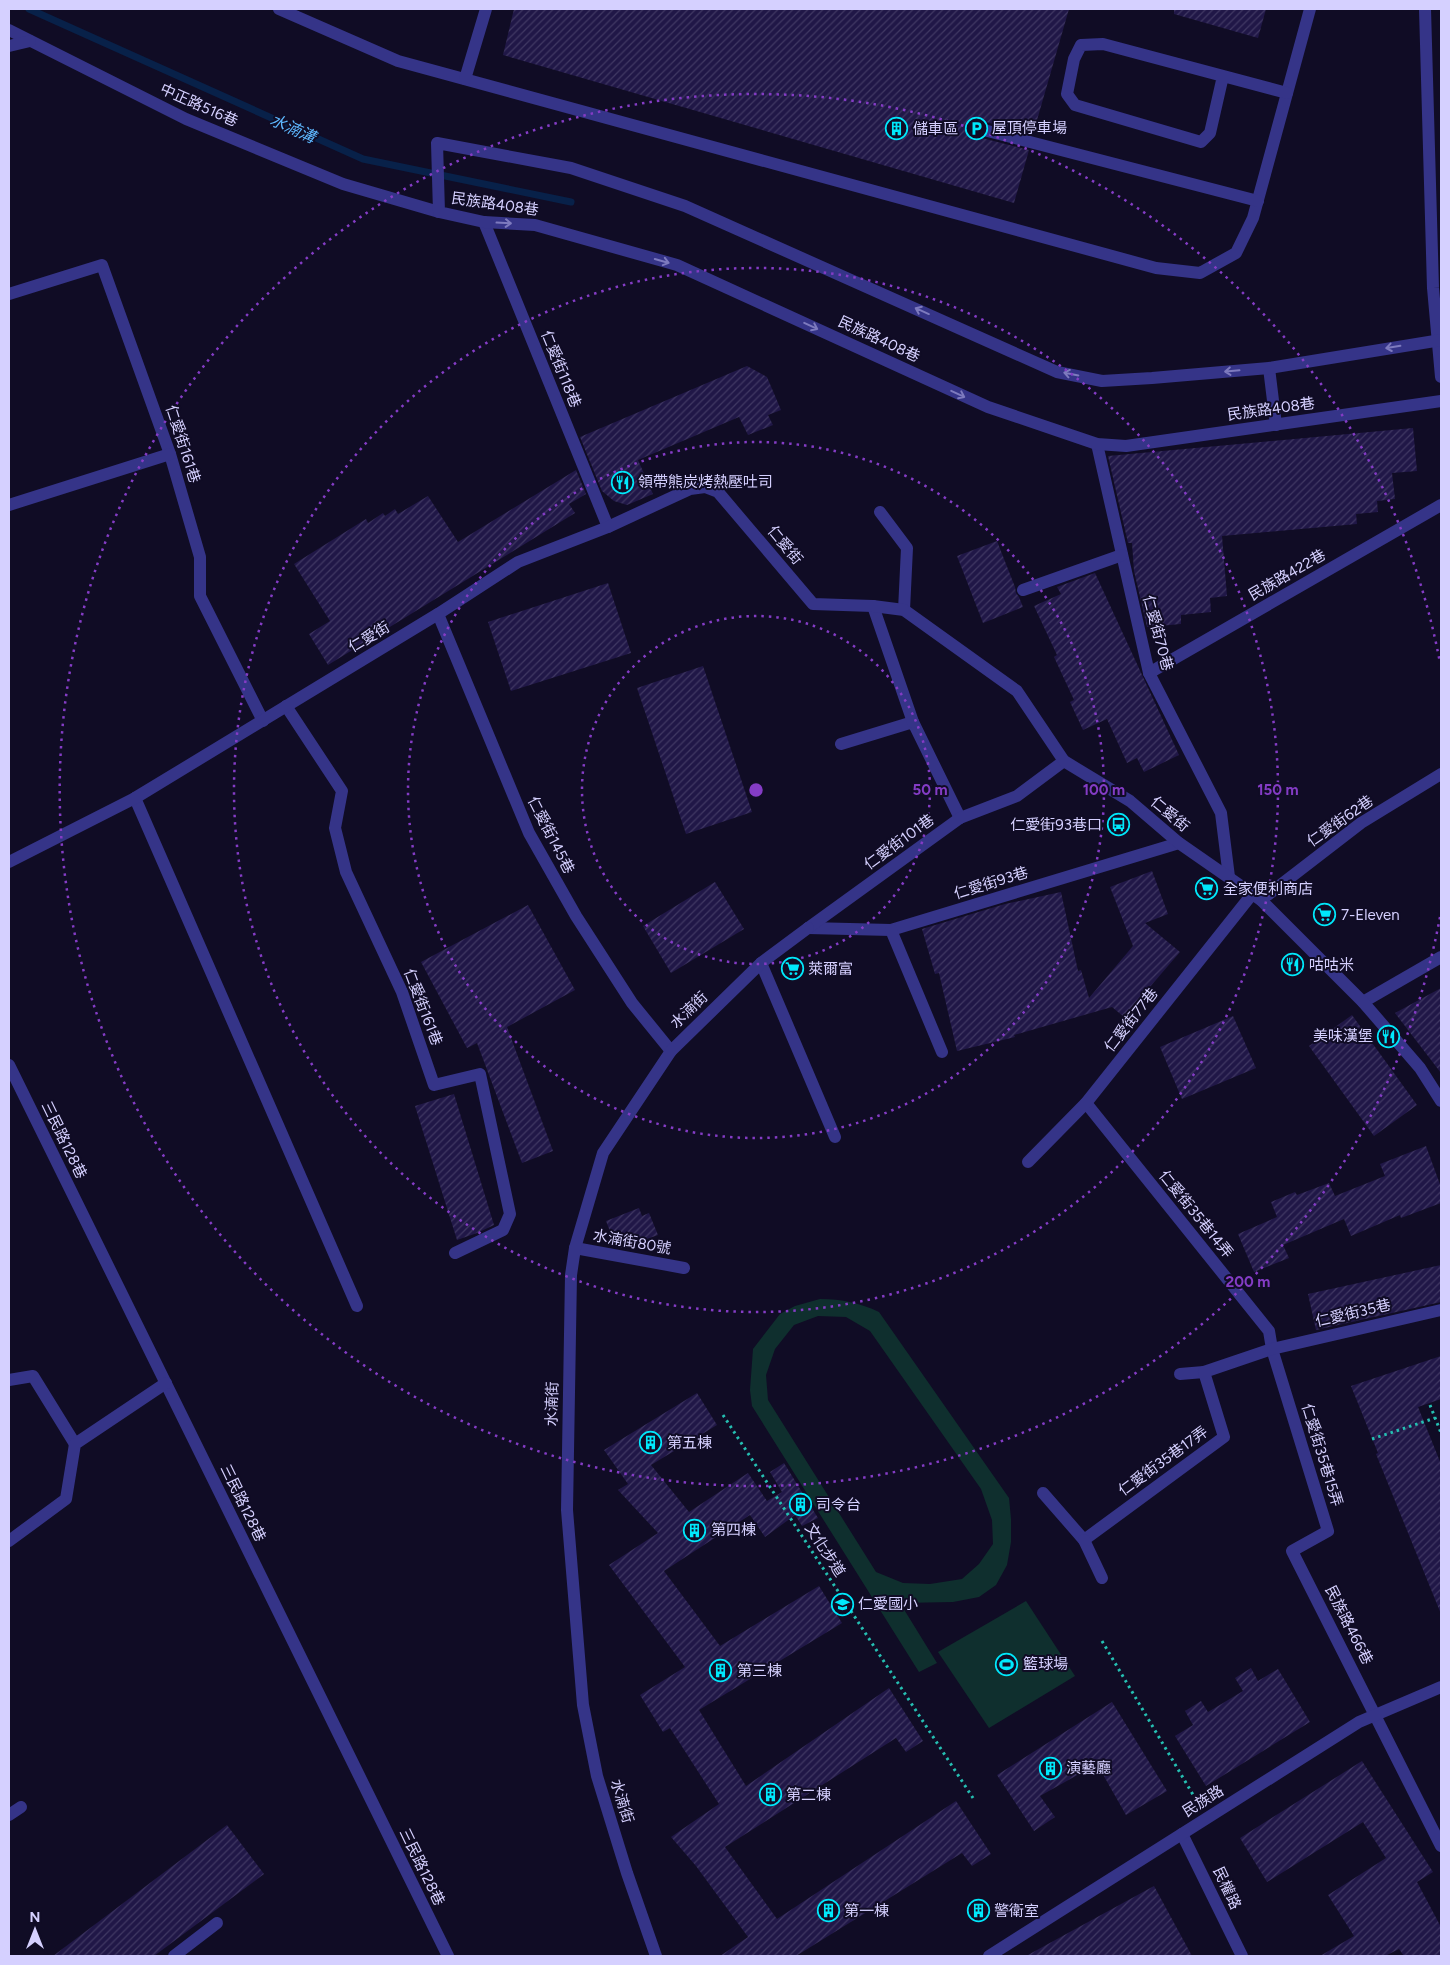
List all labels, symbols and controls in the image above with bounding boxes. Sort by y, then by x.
street label: 中正路516巷 [157,80,241,130]
water label: 水湳溝 [267,110,320,148]
parking icon: 屋頂停車場 [964,116,988,140]
building icon: 儲車區 [885,117,909,141]
place label: 屋頂停車場 [992,119,1067,137]
place label: 儲車區 [913,120,958,138]
street label: 民族路408巷 [450,189,540,219]
one-way arrow [496,219,512,228]
one-way arrow [653,257,669,266]
one-way arrow [915,306,930,316]
street label: 民族路408巷 [835,312,923,366]
one-way arrow [803,322,818,331]
street label: 仁愛街118巷 [537,328,585,410]
one-way arrow [1385,343,1401,353]
one-way arrow [1225,366,1241,376]
one-way arrow [1063,369,1079,379]
one-way arrow [950,389,965,399]
street label: 民族路408巷 [1226,394,1316,424]
street label: 仁愛街161巷 [162,403,204,485]
restaurant icon: 領帶熊炭烤熱壓吐司 [610,470,634,494]
place label: 領帶熊炭烤熱壓吐司 [638,473,773,491]
street label: 仁愛街 [764,522,806,568]
street label: 民族路422巷 [1245,546,1329,604]
street label: 仁愛街70巷 [1139,593,1177,673]
street label: 仁愛街 [345,618,393,656]
centre of rings [747,781,765,799]
text: 50 m [912,781,948,799]
text: 100 m [1083,781,1125,799]
text: 150 m [1257,781,1299,799]
street label: 仁愛街62巷 [1303,792,1377,850]
street label: 仁愛街145巷 [524,793,578,877]
street label: 仁愛街 [1147,793,1193,835]
street label: 仁愛街101巷 [861,811,937,873]
bus stop icon: 仁愛街93巷口 [1106,813,1130,837]
place label: 仁愛街93巷口 [1010,816,1102,834]
street label: 仁愛街93巷 [952,863,1030,903]
supermarket icon: 全家便利商店 [1195,877,1219,901]
place label: 全家便利商店 [1223,880,1313,898]
supermarket icon: 7-Eleven [1313,903,1337,927]
place label: 7-Eleven [1341,906,1400,924]
restaurant icon: 咕咕米 [1281,953,1305,977]
place label: 咕咕米 [1309,956,1354,974]
supermarket icon: 萊爾富 [780,957,804,981]
place label: 萊爾富 [808,960,853,978]
street label: 仁愛街161巷 [400,966,446,1048]
street label: 仁愛街77巷 [1100,984,1162,1056]
street label: 水湳街 [667,988,711,1032]
restaurant icon: 美味漢堡 [1377,1024,1401,1048]
place label: 美味漢堡 [1313,1027,1373,1045]
street label: 三民路128巷 [38,1098,90,1182]
street label: 仁愛街35巷14弄 [1155,1167,1237,1261]
street label: 水湳街80號 [592,1226,672,1258]
text: 200 m [1226,1273,1270,1291]
street label: 仁愛街35巷 [1314,1296,1392,1330]
street label: 水湳街 [543,1381,561,1427]
street label: 仁愛街35巷15弄 [1298,1401,1346,1509]
street label: 仁愛街35巷17弄 [1115,1423,1211,1499]
building icon: 第五棟 [639,1431,663,1455]
place label: 第五棟 [667,1434,712,1452]
street label: 三民路128巷 [217,1461,269,1545]
building icon: 司令台 [788,1493,812,1517]
place label: 司令台 [816,1496,861,1514]
building icon: 第四棟 [683,1518,707,1542]
street label: 文化步道 [801,1520,849,1580]
place label: 第四棟 [711,1521,756,1539]
street label: 民族路466巷 [1321,1582,1377,1668]
school or university icon: 仁愛國小 [830,1592,854,1616]
place label: 仁愛國小 [858,1595,918,1613]
sports icon: 籃球場 [995,1652,1019,1676]
place label: 籃球場 [1023,1655,1068,1673]
building icon: 第三棟 [709,1659,733,1683]
place label: 第三棟 [737,1662,782,1680]
building icon: 演藝廳 [1038,1756,1062,1780]
place label: 演藝廳 [1066,1759,1111,1777]
street label: 水湳街 [607,1777,637,1825]
street label: 民族路 [1179,1781,1227,1821]
building icon: 第二棟 [758,1783,782,1807]
place label: 第二棟 [786,1786,831,1804]
street label: 三民路128巷 [396,1825,448,1909]
street label: 民權路 [1209,1864,1245,1912]
building icon: 第一棟 [816,1899,840,1923]
building icon: 警衛室 [966,1899,990,1923]
place label: 第一棟 [844,1902,889,1920]
place label: 警衛室 [994,1902,1039,1920]
north arrow [10,1905,60,1955]
text: N [30,1909,40,1926]

